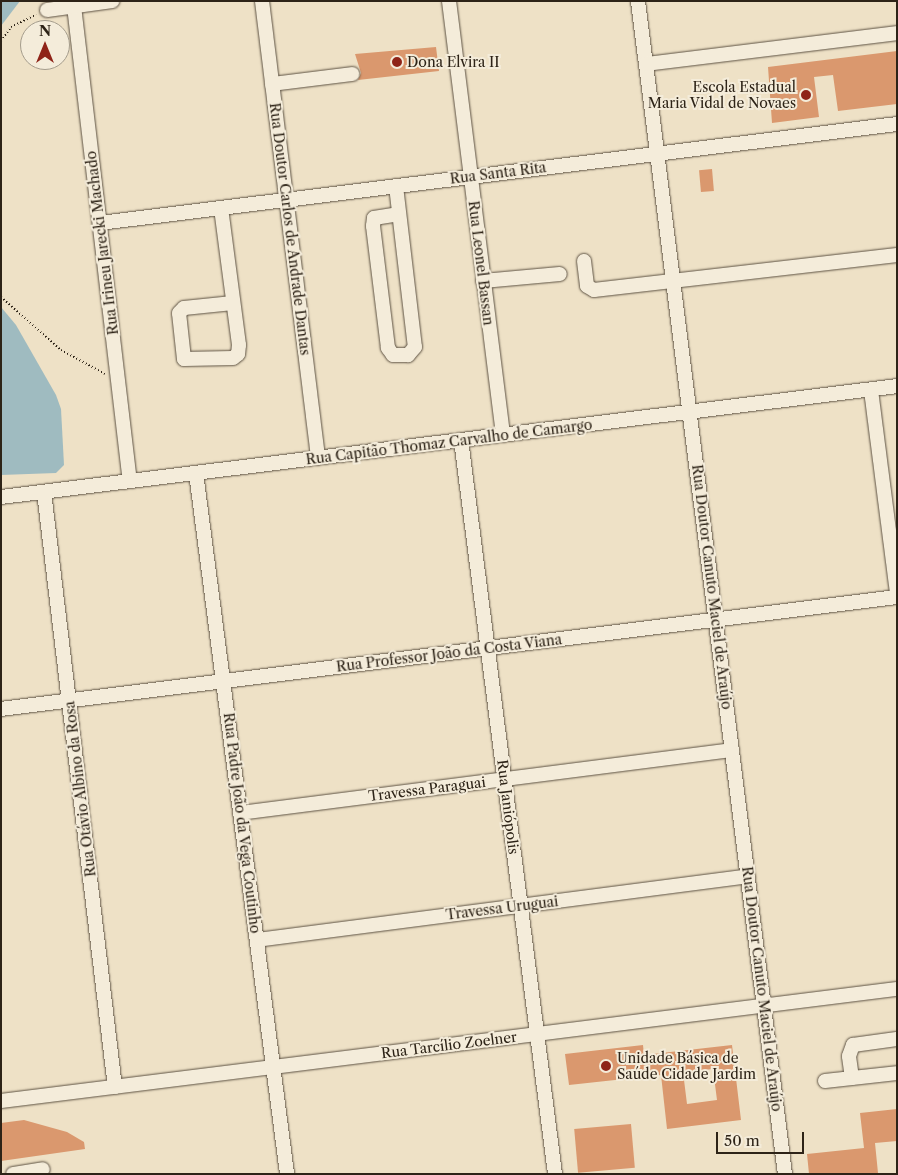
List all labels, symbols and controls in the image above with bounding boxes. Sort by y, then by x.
north arrow [20,20,70,70]
text: N [39,22,51,40]
place label: Dona Elvira II [407,54,500,70]
marker: Dona Elvira II [391,56,403,68]
place label: Escola Estadual Maria Vidal de Novaes [647,79,796,111]
marker: Escola Estadual Maria Vidal de Novaes [800,89,812,101]
street label: Rua Doutor Carlos de Andrade Dantas [266,101,314,357]
street label: Rua Irineu Jarecki Machado [82,150,122,336]
street label: Rua Santa Rita [449,159,547,187]
street label: Rua Leonel Bassan [465,200,497,326]
street label: Rua Capitão Thomaz Carvalho de Camargo [304,416,594,468]
street label: Rua Doutor Canuto Maciel de Araújo [689,463,735,711]
street label: Rua Professor João da Costa Viana [335,631,563,675]
street label: Rua Otávio Albino da Rosa [61,700,99,878]
street label: Rua Padre João da Vega Coutinho [220,711,264,935]
street label: Rua Janiópolis [494,759,522,855]
street label: Travessa Paraguai [367,773,487,805]
street label: Rua Doutor Canuto Maciel de Araújo [739,865,785,1113]
street label: Travessa Uruguai [445,893,559,923]
street label: Rua Tarcílio Zoelner [380,1028,518,1062]
place label: Unidade Básica de Saúde Cidade Jardim [617,1050,756,1082]
marker: Unidade Básica de Saúde Cidade Jardim [599,1059,613,1073]
scale bar [718,1122,806,1154]
text: 50 m [724,1131,760,1150]

